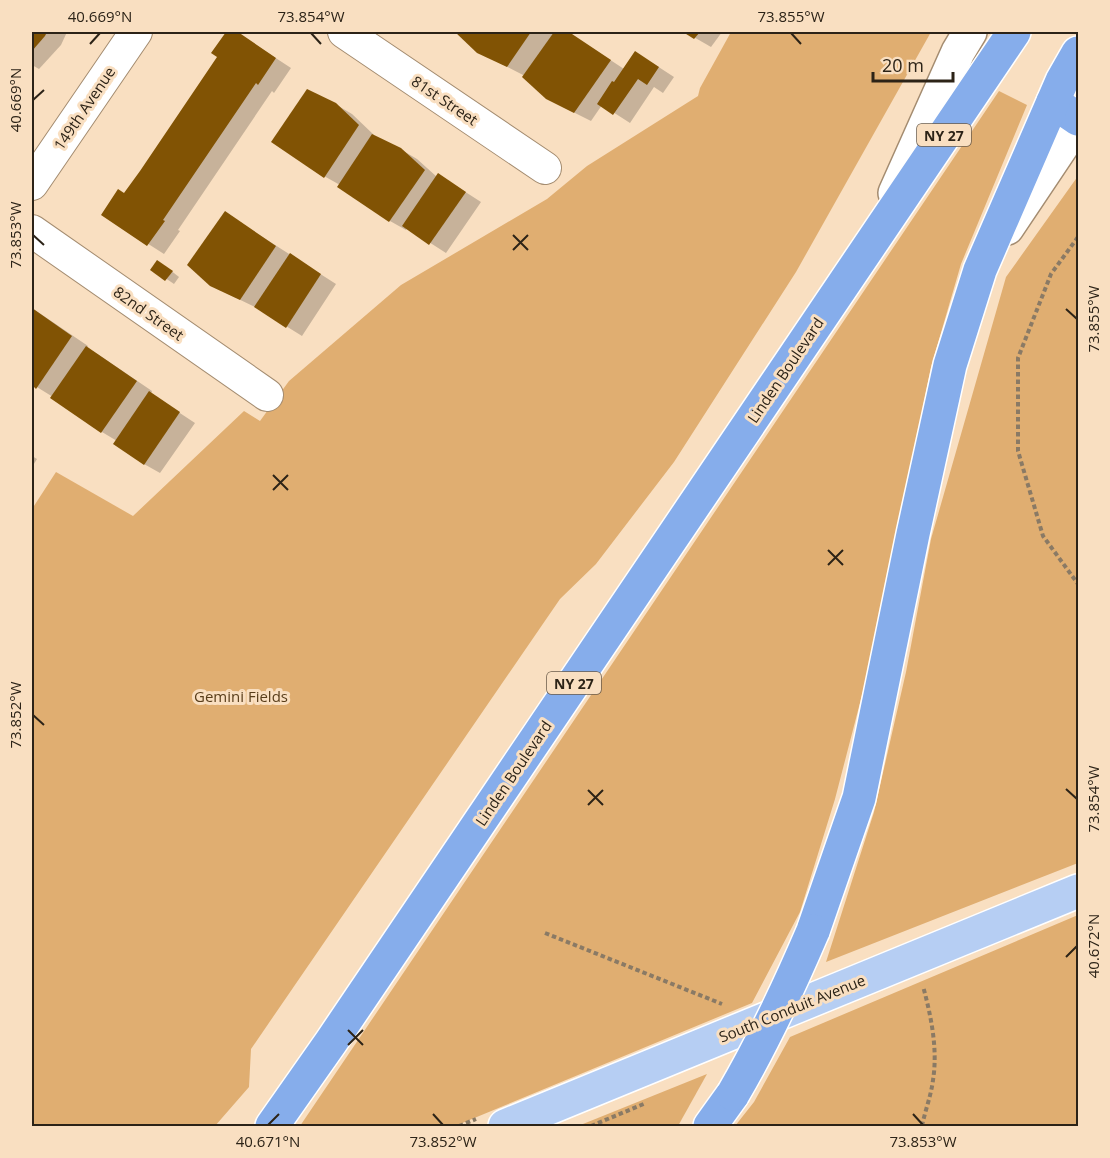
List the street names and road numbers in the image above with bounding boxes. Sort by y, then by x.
street label: 149th Avenue [49,62,119,154]
street label: 81st Street [408,71,482,129]
road number: NY 27 [917,124,971,146]
street label: 82nd Street [110,281,188,345]
street label: Linden Boulevard [742,314,828,426]
road number: NY 27 [547,672,601,694]
street label: Linden Boulevard [470,717,556,829]
street label: South Conduit Avenue [716,969,868,1047]

